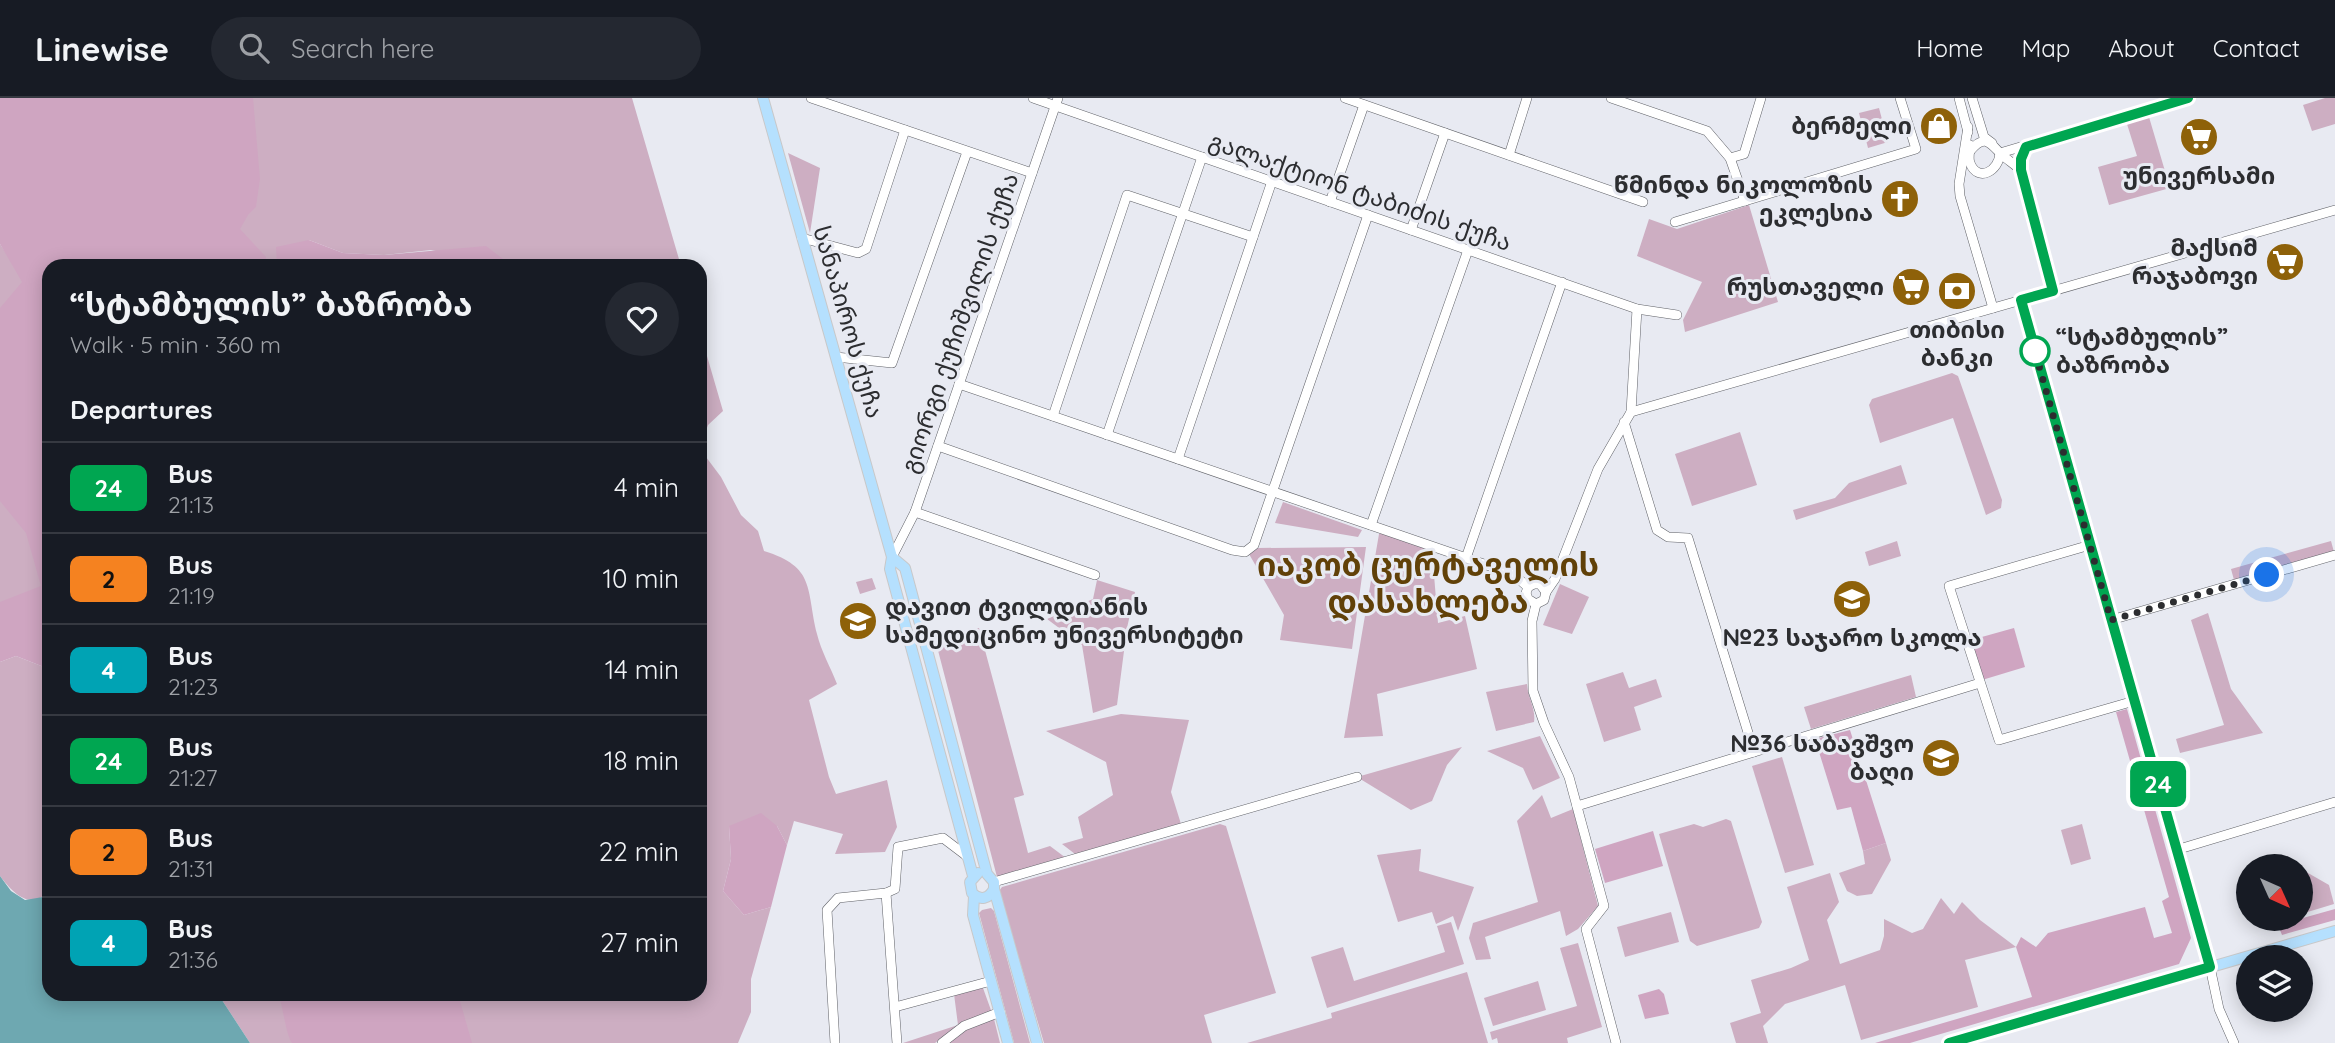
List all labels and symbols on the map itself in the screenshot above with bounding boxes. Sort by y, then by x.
shop icon: ბერმელი [1918,105,1960,147]
place label: ბერმელი [1791,110,1912,140]
supermarket icon: უნივერსამი [2178,116,2220,158]
street label: გალაქტიონ ტაბიძის ქუჩა [1205,125,1515,257]
place label: უნივერსამი [2123,160,2275,190]
street label: გიორგი ქუჩიშვილის ქუჩა [894,169,1025,477]
place label: წმინდა ნიკოლოზის ეკლესია [1614,169,1873,227]
church icon: წმინდა ნიკოლოზის ეკლესია [1879,178,1921,220]
street label: სანაპიროს ქუჩა [807,222,891,421]
place label: მაქსიმ რაჯაბოვი [2132,232,2258,290]
supermarket icon: მაქსიმ რაჯაბოვი [2264,241,2306,283]
supermarket icon: რუსთაველი [1890,266,1932,308]
bank icon: თიბისი ბანკი [1936,270,1978,312]
place label: რუსთაველი [1727,271,1884,301]
place label: თიბისი ბანკი [1909,314,2005,372]
place label: “სტამბულის” ბაზრობა [2056,321,2228,379]
marker: “სტამბულის” ბაზრობა [2020,336,2050,366]
district label: იაკობ ცურტაველის დასახლება [1257,544,1599,622]
your location [2249,557,2284,592]
school or university icon: №23 საჯარო სკოლა [1831,578,1873,620]
place label: დავით ტვილდიანის სამედიცინო უნივერსიტეტი [885,591,1244,650]
school or university icon: დავით ტვილდიანის სამედიცინო უნივერსიტეტი [837,600,879,642]
place label: №23 საჯარო სკოლა [1722,622,1982,652]
place label: №36 საბავშვო ბაღი [1730,728,1914,786]
school or university icon: №36 საბავშვო ბაღი [1920,737,1962,779]
line badge: 24 [2126,761,2190,807]
north arrow [2236,854,2314,931]

